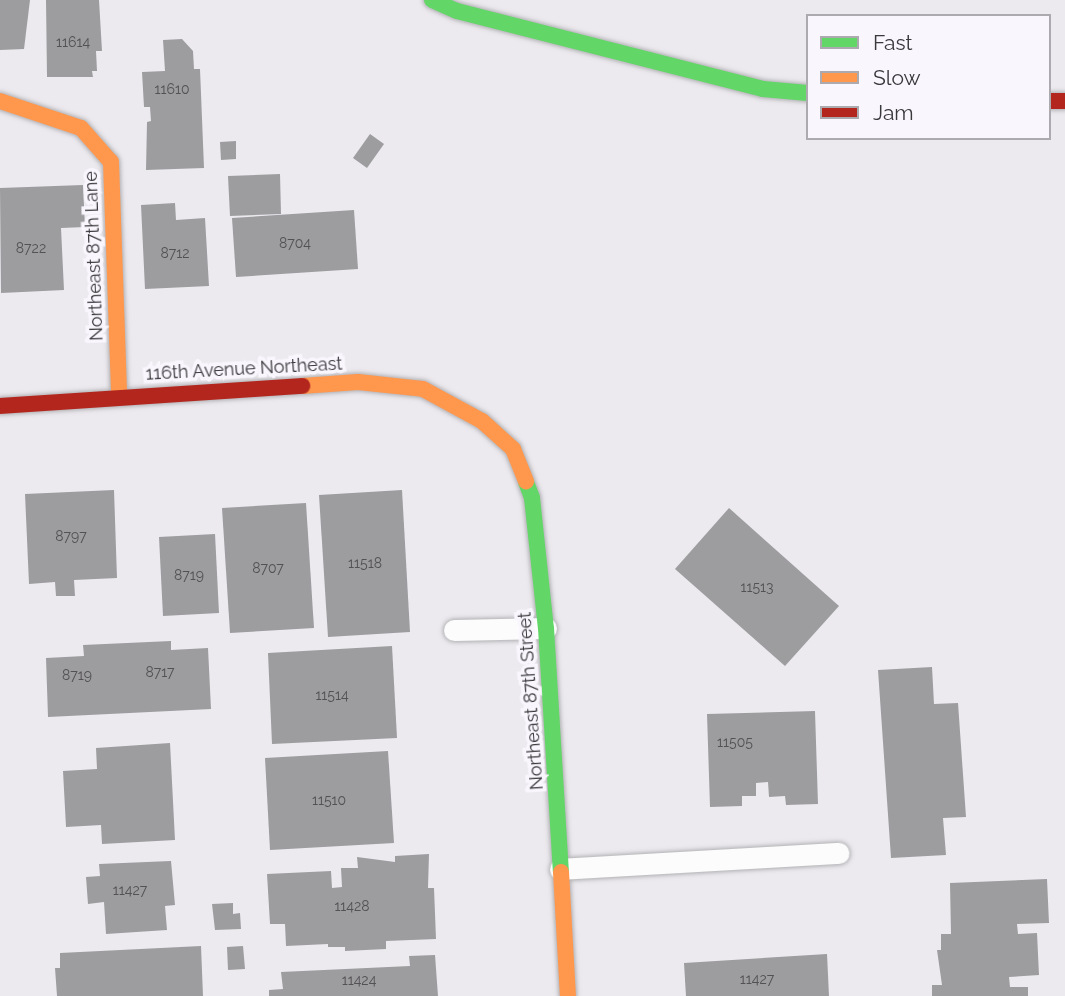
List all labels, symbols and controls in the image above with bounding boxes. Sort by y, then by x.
legend [806,14,1051,140]
text: Fast [873,30,913,55]
house number: 11614 [56,34,90,50]
text: Slow [873,65,921,90]
house number: 11610 [155,81,189,97]
text: Jam [873,100,914,125]
street label: Northeast 87th Lane [80,171,108,341]
house number: 8704 [279,235,311,251]
house number: 8722 [16,240,46,256]
house number: 8712 [160,245,190,261]
street label: 116th Avenue Northeast [145,353,343,385]
house number: 8797 [55,528,87,544]
house number: 11518 [348,555,382,571]
house number: 8707 [252,560,284,576]
house number: 8719 [174,567,204,583]
house number: 11513 [740,579,774,595]
street label: Northeast 87th Street [514,611,548,791]
house number: 8717 [145,664,175,680]
house number: 8719 [62,667,92,683]
house number: 11514 [315,687,349,703]
house number: 11505 [717,734,753,750]
house number: 11510 [312,792,346,808]
house number: 11427 [113,882,147,898]
house number: 11428 [334,898,370,914]
house number: 11427 [740,971,774,987]
house number: 11424 [342,972,376,988]

